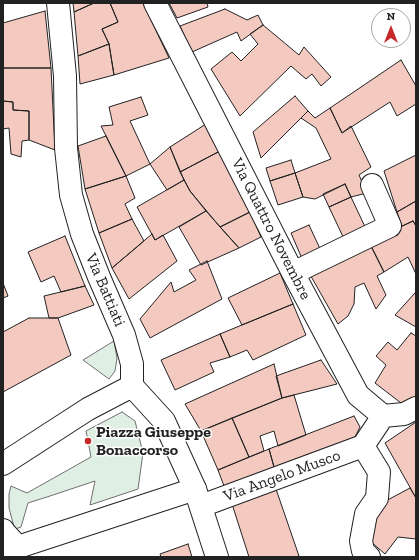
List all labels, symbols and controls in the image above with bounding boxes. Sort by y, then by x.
north arrow [371,8,411,48]
text: N [387,10,395,23]
street label: Via Quattro Novembre [227,155,315,303]
street label: Via Battiati [81,250,129,330]
place label: Piazza Giuseppe Bonaccorso [96,422,211,460]
marker: Piazza Giuseppe Bonaccorso [83,436,93,446]
street label: Via Angelo Musco [221,446,343,506]

